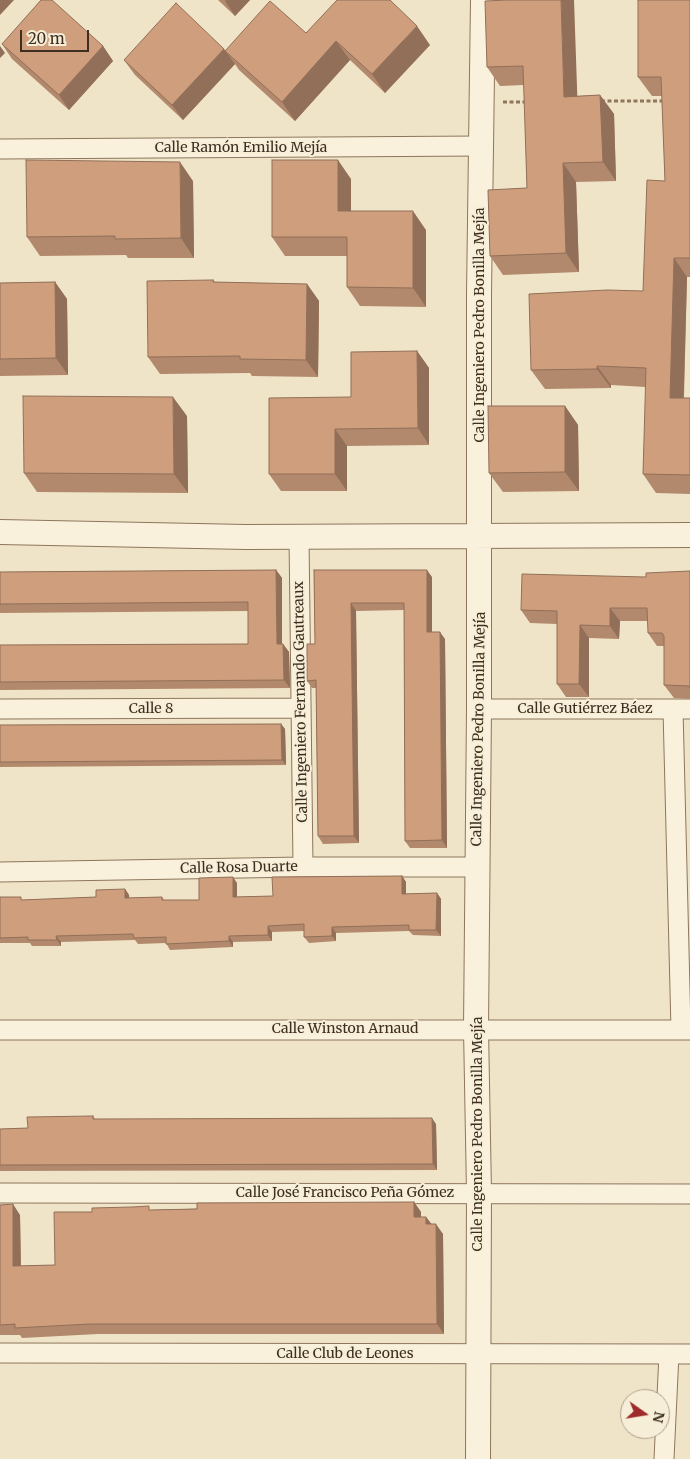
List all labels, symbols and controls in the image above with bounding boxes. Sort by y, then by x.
scale bar [22,20,91,52]
text: 20 m [28,29,65,48]
street label: Calle Ramón Emilio Mejía [155,140,327,156]
street label: Calle Ingeniero Pedro Bonilla Mejía [472,208,488,442]
street label: Calle Ingeniero Fernando Gautreaux [290,581,312,823]
street label: Calle Ingeniero Pedro Bonilla Mejía [469,611,489,847]
street label: Calle 8 [129,701,173,717]
street label: Calle Gutiérrez Báez [517,701,653,717]
street label: Calle Rosa Duarte [180,859,298,877]
street label: Calle Ingeniero Pedro Bonilla Mejía [470,1017,486,1251]
street label: Calle Winston Arnaud [272,1021,418,1037]
street label: Calle José Francisco Peña Gómez [236,1185,454,1201]
street label: Calle Club de Leones [276,1346,414,1362]
north arrow [620,1389,670,1439]
text: N [649,1410,669,1425]

